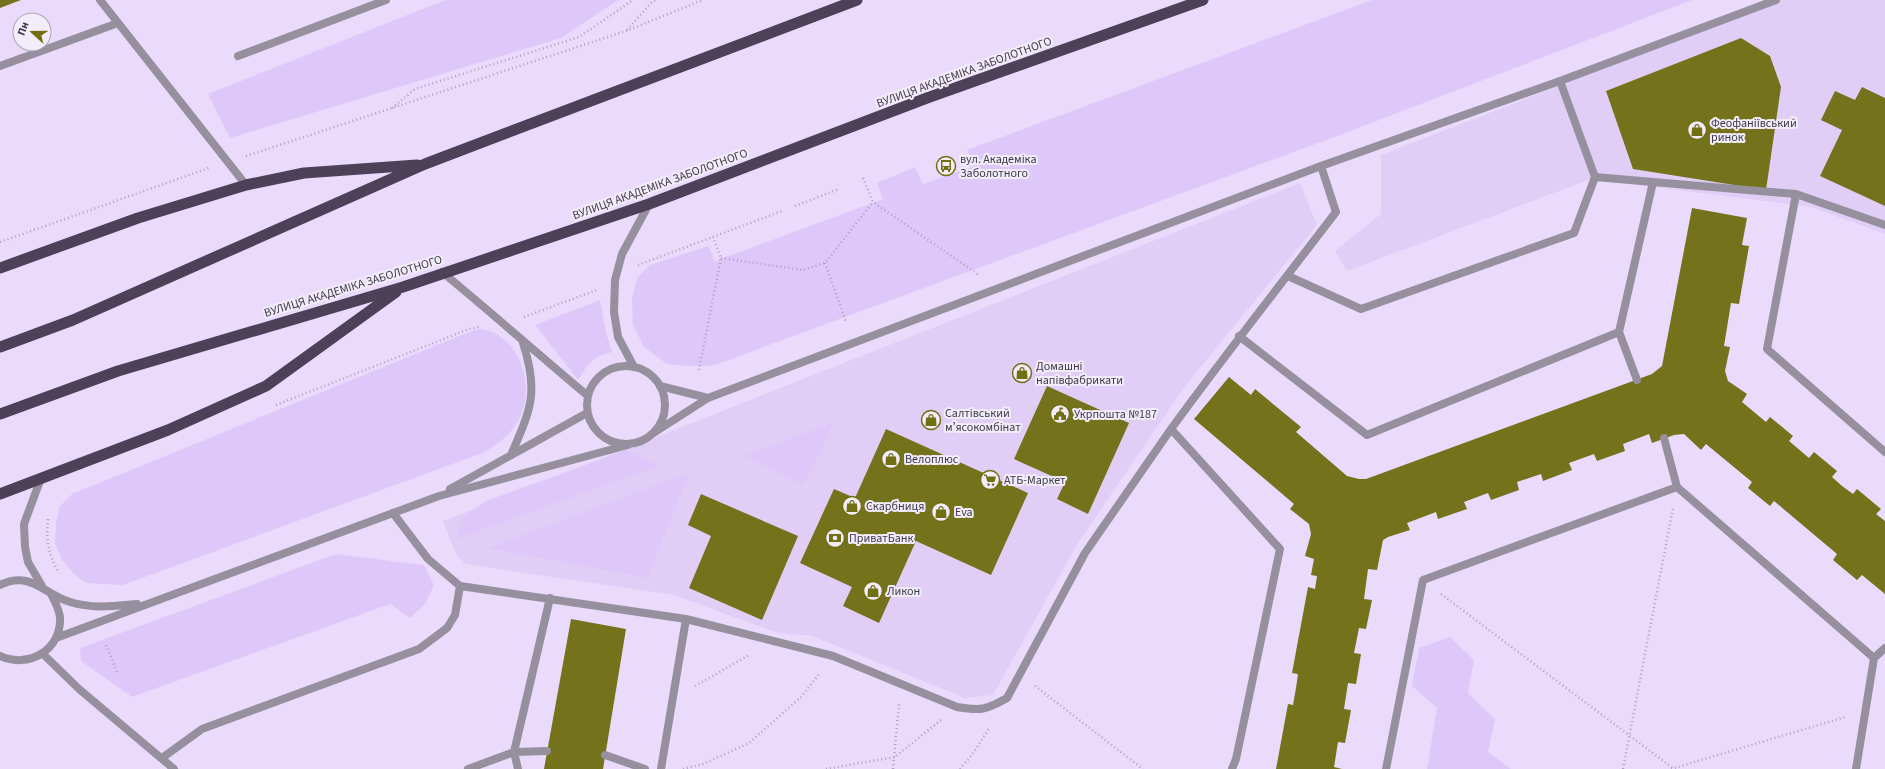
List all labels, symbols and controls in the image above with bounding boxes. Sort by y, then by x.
north arrow [12,12,52,52]
text: Пн [14,20,33,38]
street label: ВУЛИЦЯ АКАДЕМІКА ЗАБОЛОТНОГО [874,33,1054,112]
place label: Феофаніївський ринок [1711,115,1797,146]
shop icon: Феофаніївський ринок [1686,119,1708,141]
street label: ВУЛИЦЯ АКАДЕМІКА ЗАБОЛОТНОГО [570,145,750,224]
place label: вул. Академіка Заболотного [960,151,1037,182]
bus stop icon: вул. Академіка Заболотного [935,155,957,177]
street label: ВУЛИЦЯ АКАДЕМІКА ЗАБОЛОТНОГО [262,251,444,322]
place label: Домашні напівфабрикати [1036,358,1123,389]
shop icon: Домашні напівфабрикати [1011,362,1033,384]
public building icon: Укрпошта №187 [1049,403,1071,425]
place label: Салтівський мʼясокомбінат [945,405,1021,436]
place label: Укрпошта №187 [1074,406,1157,423]
shop icon: Салтівський мʼясокомбінат [920,409,942,431]
shop icon: Велоплюс [880,448,902,470]
place label: Велоплюс [905,451,959,468]
supermarket icon: АТБ-Маркет [979,469,1001,491]
place label: АТБ-Маркет [1004,472,1066,489]
shop icon: Скарбниця [841,495,863,517]
place label: Скарбниця [866,498,924,515]
shop icon: Eva [930,501,952,523]
place label: Eva [955,504,973,521]
bank icon: ПриватБанк [824,527,846,549]
place label: ПриватБанк [849,530,913,547]
shop icon: Ликон [862,580,884,602]
place label: Ликон [887,583,920,600]

